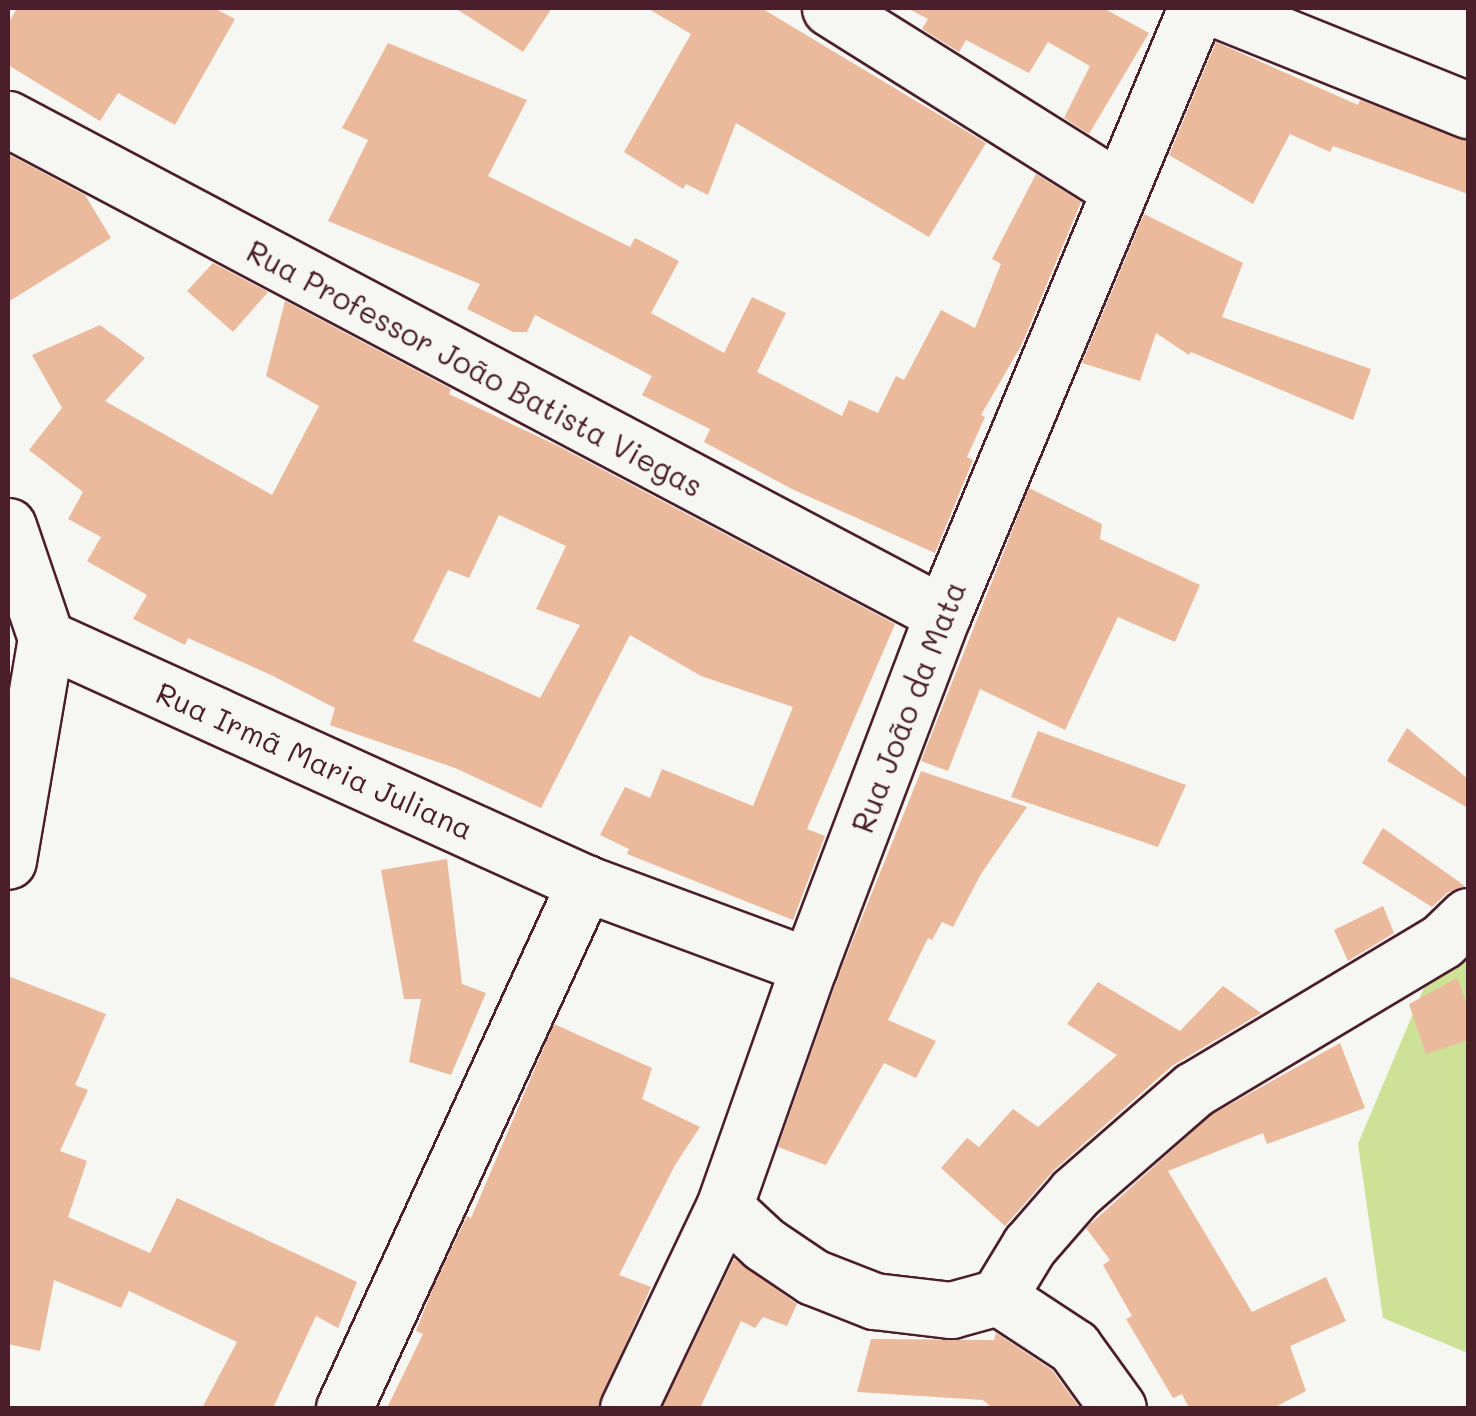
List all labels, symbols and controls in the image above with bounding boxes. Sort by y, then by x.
street label: Rua Professor João Batista Viegas [241,232,709,504]
street label: Rua João da Mata [844,576,972,838]
street label: Rua Irmã Maria Juliana [151,674,479,846]

